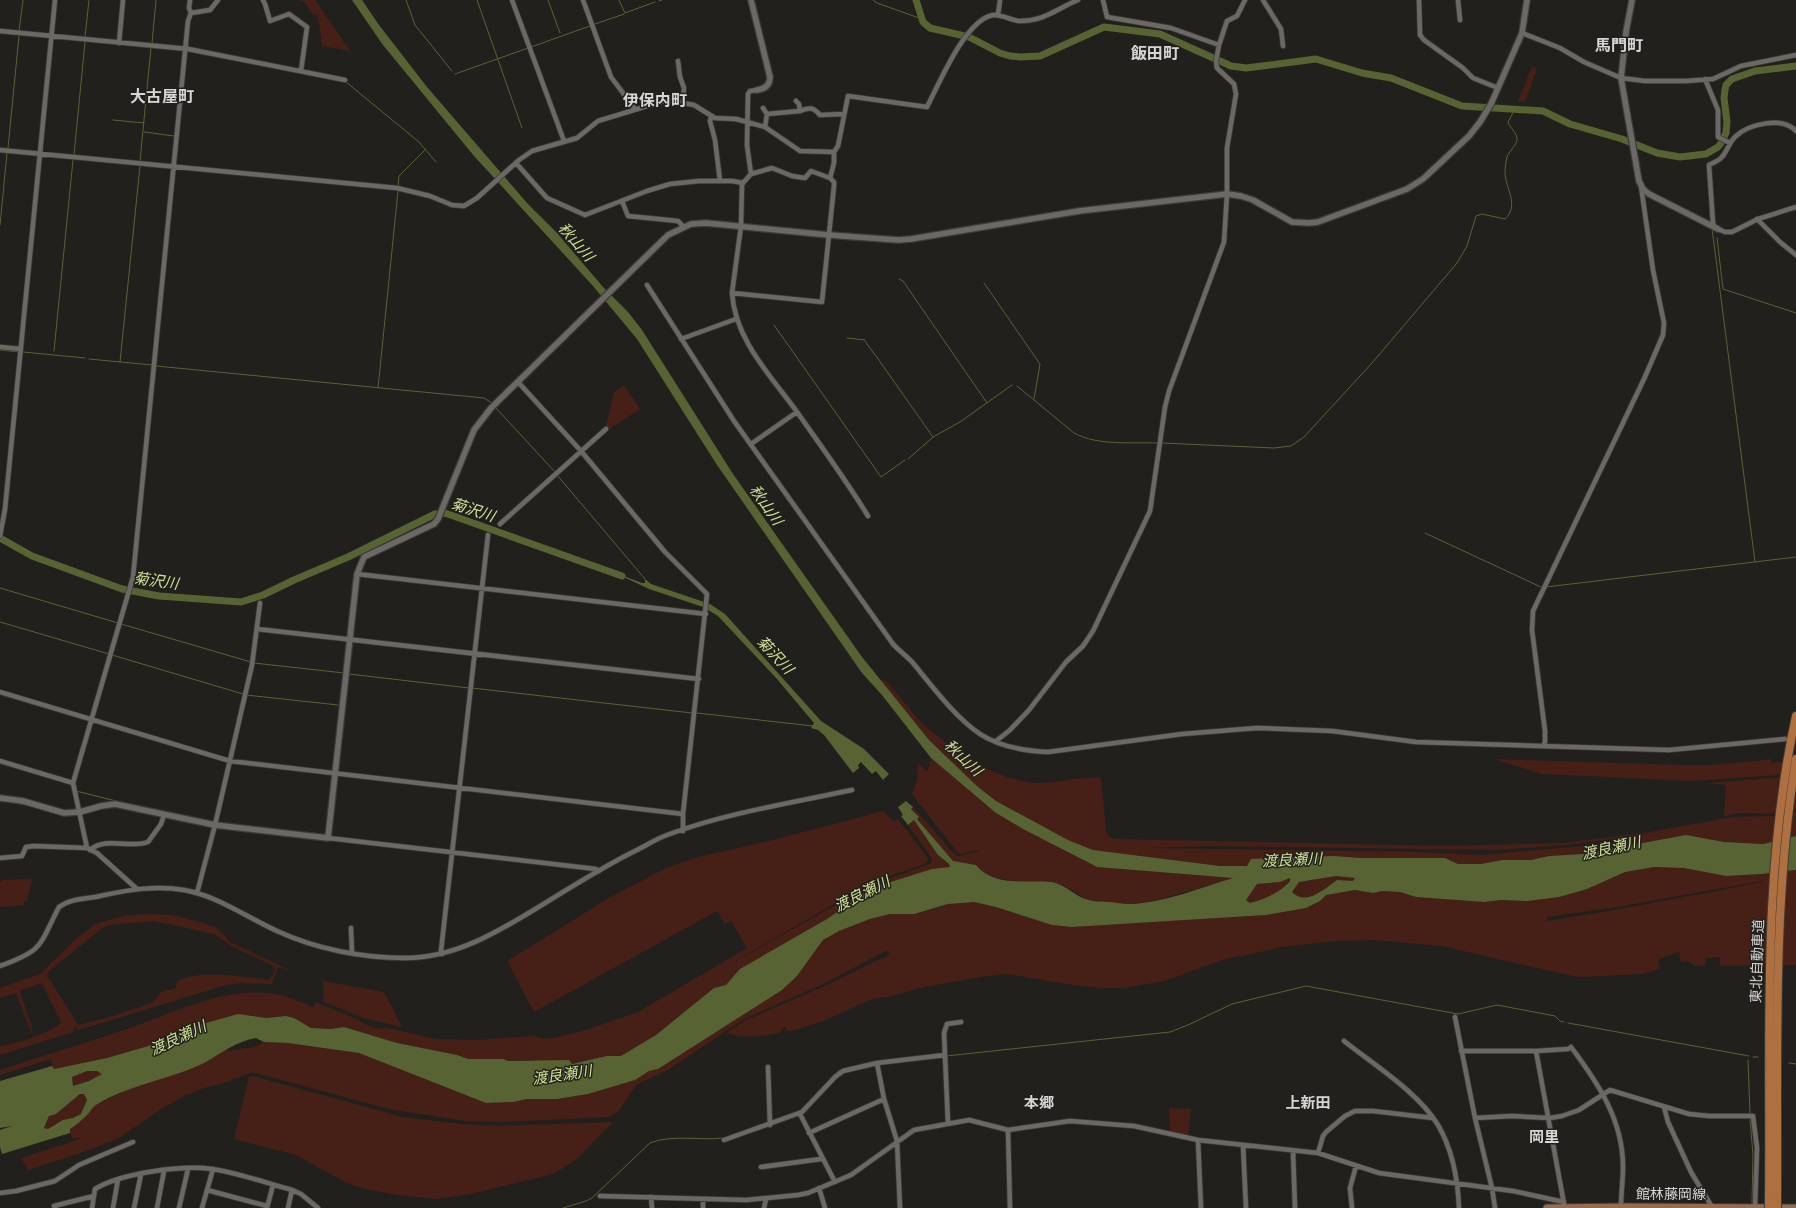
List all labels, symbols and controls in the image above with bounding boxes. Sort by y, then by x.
district label: 馬門町 [1595,35,1643,54]
district label: 飯田町 [1130,43,1179,62]
district label: 大古屋町 [130,86,194,105]
district label: 伊保内町 [622,90,687,109]
water label: 秋山川 [555,218,600,266]
water label: 秋山川 [747,481,788,530]
water label: 菊沢川 [449,494,499,525]
water label: 菊沢川 [133,568,182,592]
water label: 菊沢川 [754,632,799,678]
water label: 秋山川 [941,735,988,781]
water label: 渡良瀬川 [1580,832,1644,862]
water label: 渡良瀬川 [1262,848,1324,870]
water label: 渡良瀬川 [831,871,894,915]
street label: 東北自動車道 [1747,919,1766,1003]
water label: 渡良瀬川 [147,1015,210,1058]
water label: 渡良瀬川 [531,1061,595,1087]
district label: 本郷 [1024,1093,1054,1111]
district label: 上新田 [1285,1093,1331,1111]
district label: 岡里 [1529,1127,1559,1145]
street label: 館林藤岡線 [1636,1185,1706,1202]

